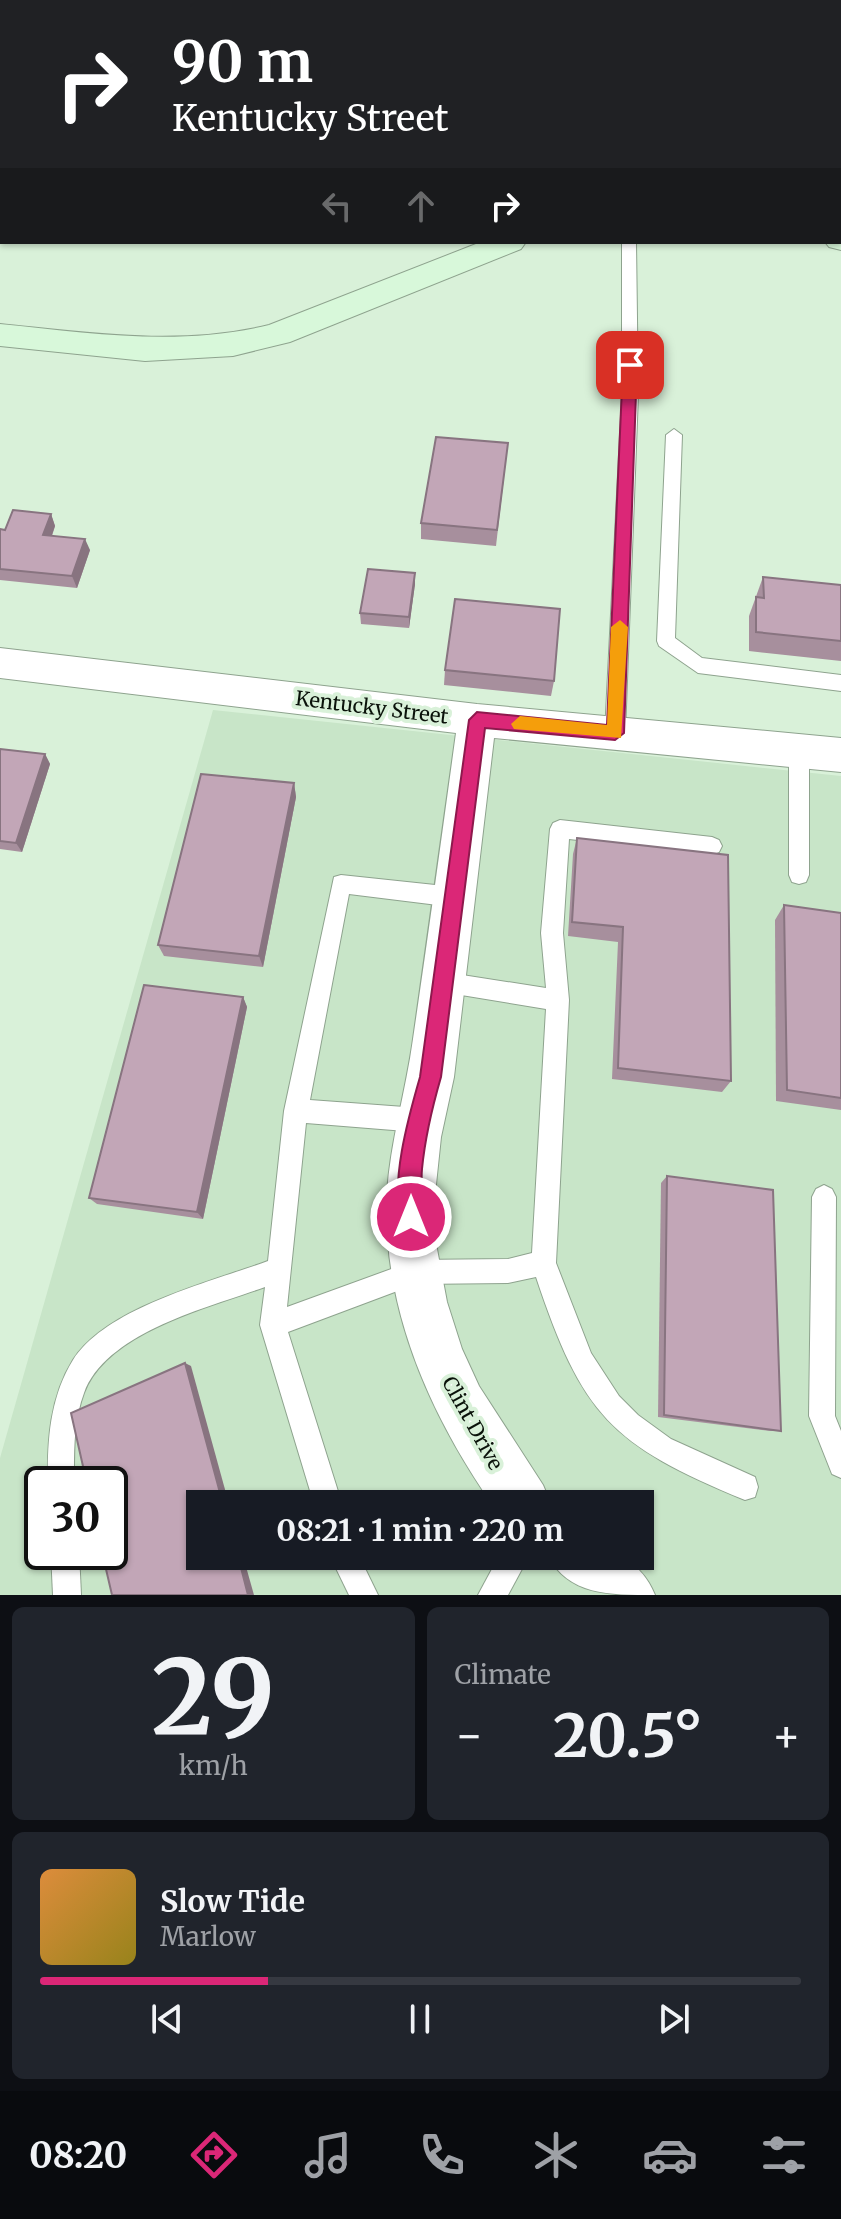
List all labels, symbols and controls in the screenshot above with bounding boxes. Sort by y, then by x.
text: 90 m [172,27,313,97]
icon: right [40,32,144,136]
text: Kentucky Street [172,96,449,141]
icon: left [315,184,359,228]
icon: ahead [399,184,443,228]
icon: right [483,184,527,228]
pin [596,331,664,399]
icon: arrive [608,343,652,387]
street label: Kentucky Street [294,685,450,729]
position arrow [369,1175,453,1259]
street label: Clint Drive [437,1372,509,1474]
speed limit sign: 30 [24,1466,128,1570]
text: 08:21 · 1 min · 220 m [276,1511,564,1549]
text: 29 [151,1632,275,1762]
text: Climate [455,1658,551,1691]
text: 20.5° [553,1698,703,1773]
text: − [455,1708,484,1763]
text: + [772,1708,801,1763]
text: km/h [179,1749,248,1782]
text: Slow Tide [160,1882,305,1920]
text: Marlow [160,1920,256,1953]
icon: previous [145,1997,189,2041]
icon: pause [398,1997,442,2041]
icon: next [652,1997,696,2041]
icon: directions [186,2127,242,2183]
icon: music [300,2127,356,2183]
icon: phone [414,2127,470,2183]
icon: climate [528,2127,584,2183]
icon: car [642,2127,698,2183]
icon: filters [756,2127,812,2183]
text: 08:20 [29,2133,127,2178]

